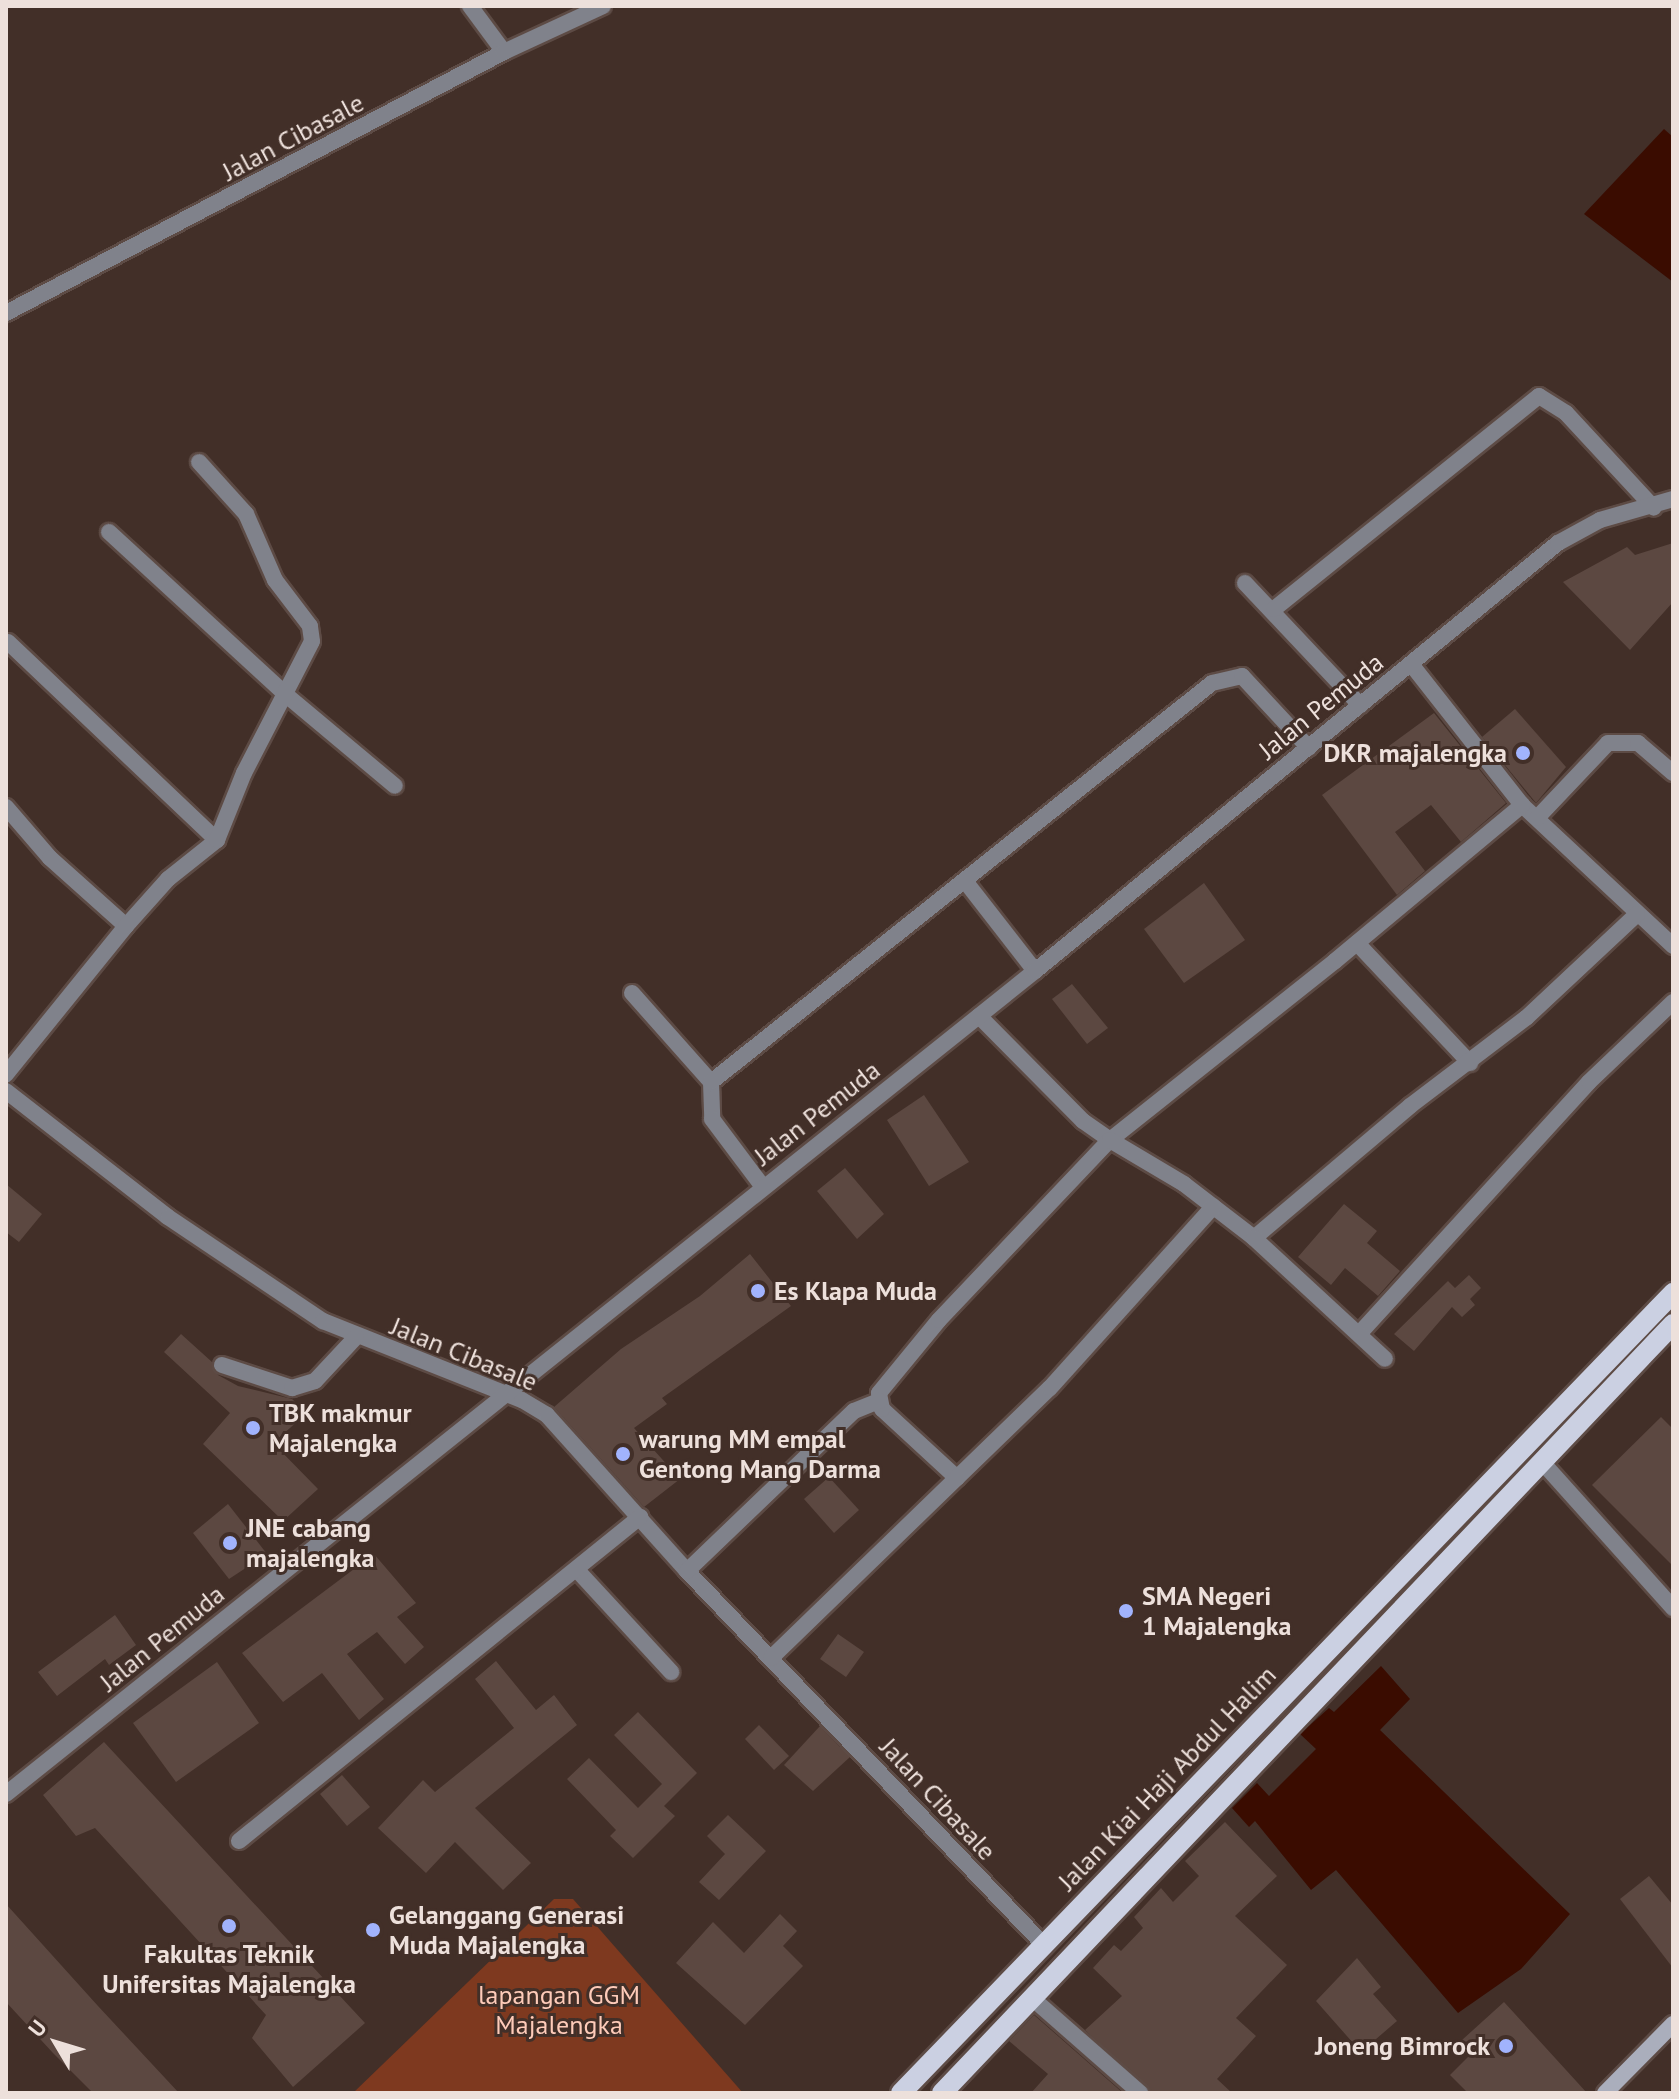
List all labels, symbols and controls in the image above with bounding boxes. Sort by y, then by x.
street label: Jalan Cibasale [217,87,369,187]
street label: Jalan Pemuda [1253,646,1389,766]
place label: DKR majalengka [1324,737,1507,769]
marker: DKR majalengka [1514,744,1532,762]
street label: Jalan Pemuda [748,1054,886,1172]
place label: Es Klapa Muda [774,1275,937,1307]
marker: Es Klapa Muda [749,1282,767,1300]
street label: Jalan Cibasale [386,1310,542,1398]
place label: TBK makmur Majalengka [269,1397,412,1458]
marker: TBK makmur Majalengka [244,1419,262,1437]
place label: warung MM empal Gentong Mang Darma [639,1423,881,1484]
marker: warung MM empal Gentong Mang Darma [614,1445,632,1463]
place label: JNE cabang majalengka [246,1512,374,1574]
marker: JNE cabang majalengka [221,1534,239,1552]
street label: Jalan Pemuda [94,1578,230,1698]
place label: SMA Negeri 1 Majalengka [1142,1580,1291,1642]
marker: SMA Negeri 1 Majalengka [1117,1602,1135,1620]
street label: Jalan Kiai Haji Abdul Halim [1051,1659,1283,1897]
street label: Jalan Cibasale [874,1731,1002,1867]
place label: Gelanggang Generasi Muda Majalengka [389,1899,625,1960]
marker: Fakultas Teknik Unifersitas Majalengka [220,1917,238,1935]
marker: Gelanggang Generasi Muda Majalengka [364,1921,382,1939]
place label: Fakultas Teknik Unifersitas Majalengka [102,1938,356,2000]
park label: lapangan GGM Majalengka [478,1979,640,2040]
north arrow [16,2003,96,2083]
text: U [22,2014,52,2042]
place label: Joneng Bimrock [1315,2030,1490,2062]
marker: Joneng Bimrock [1497,2037,1515,2055]

